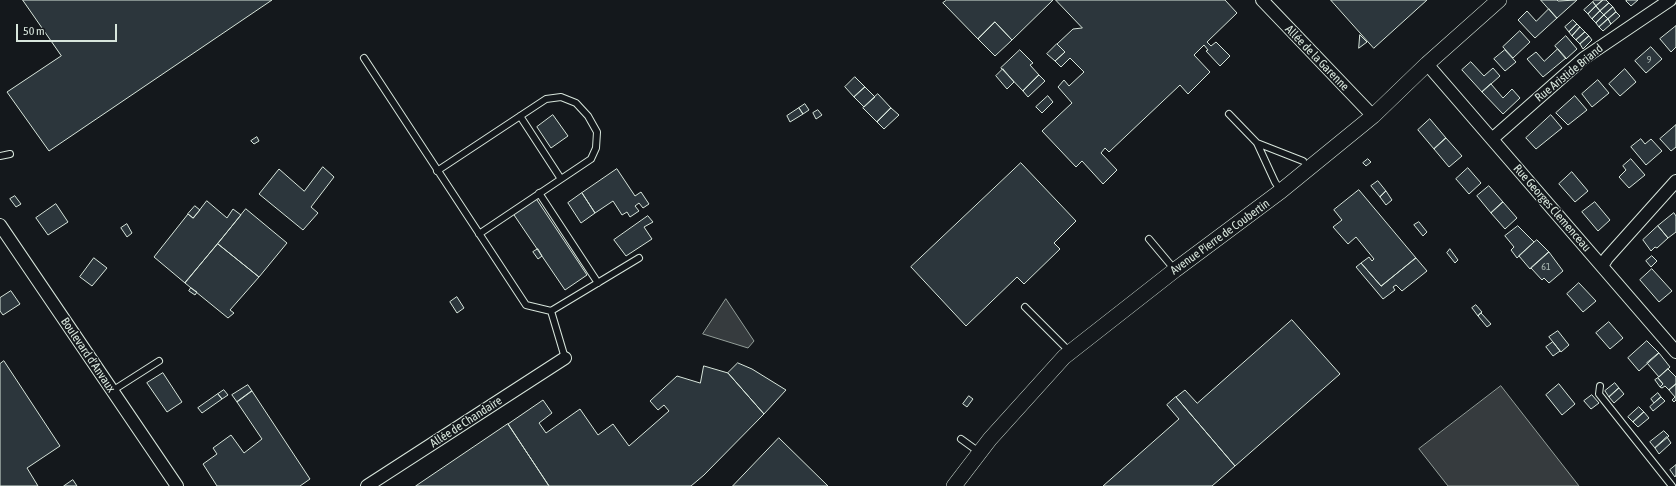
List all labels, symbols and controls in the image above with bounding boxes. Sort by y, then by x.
scale bar [18,16,119,42]
street label: Allée de la Garenne [1282,22,1352,94]
text: 50 m [23,24,45,38]
street label: Rue Aristide Briand [1532,41,1606,105]
house number: 9 [1647,54,1651,66]
street label: Rue Georges Clemenceau [1510,161,1594,255]
street label: Avenue Pierre de Coubertin [1168,196,1272,278]
house number: 61 [1541,261,1551,273]
street label: Boulevard d'Anvaux [58,315,118,395]
street label: Allée de Chandaire [427,393,505,451]

